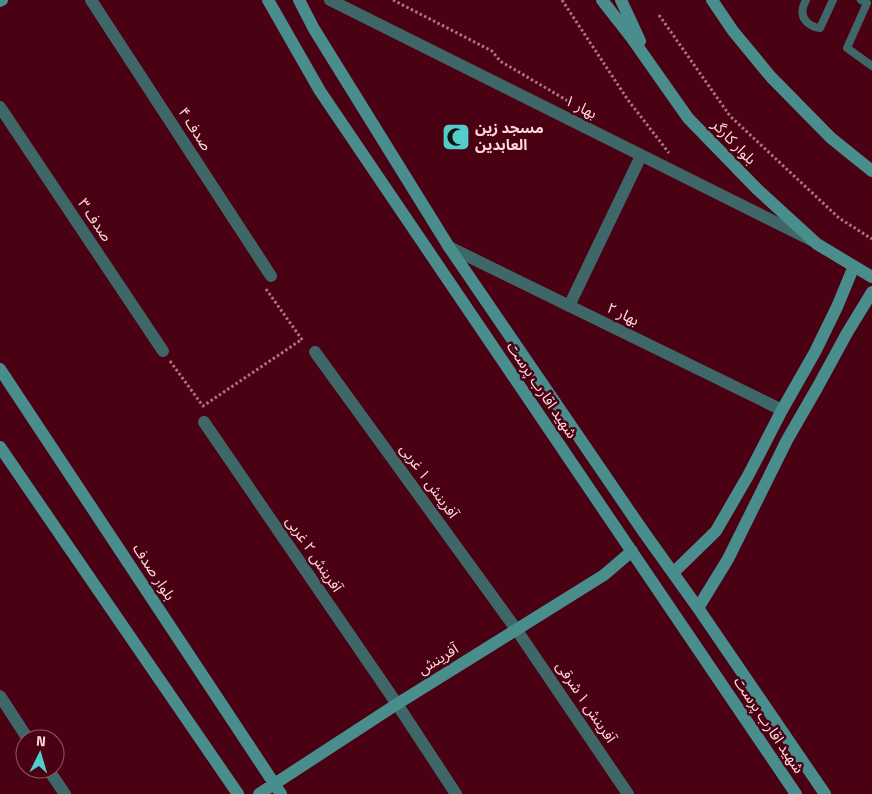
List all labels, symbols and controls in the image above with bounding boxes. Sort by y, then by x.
street label: بهار ۱ [561,89,601,124]
street label: صدف ۴ [173,102,218,155]
street label: بلوار کارگر [706,113,762,170]
place label: مسجد زین العابدین [475,116,544,156]
mosque icon: مسجد زین العابدین [441,122,471,152]
street label: صدف ۳ [72,193,118,246]
street label: بهار ۲ [603,296,643,331]
street label: شهید اقارب پرست [501,337,584,443]
street label: آفرینش ۱ غربی [394,438,465,523]
street label: آفرینش ۲ غربی [280,511,349,597]
street label: بلوار صدف [127,539,182,605]
street label: آفرینش [413,637,463,680]
street label: آفرینش ۱ شرقی [550,656,623,748]
street label: شهید اقارب پرست [728,672,811,778]
north arrow [15,729,65,779]
text: N [35,730,47,751]

